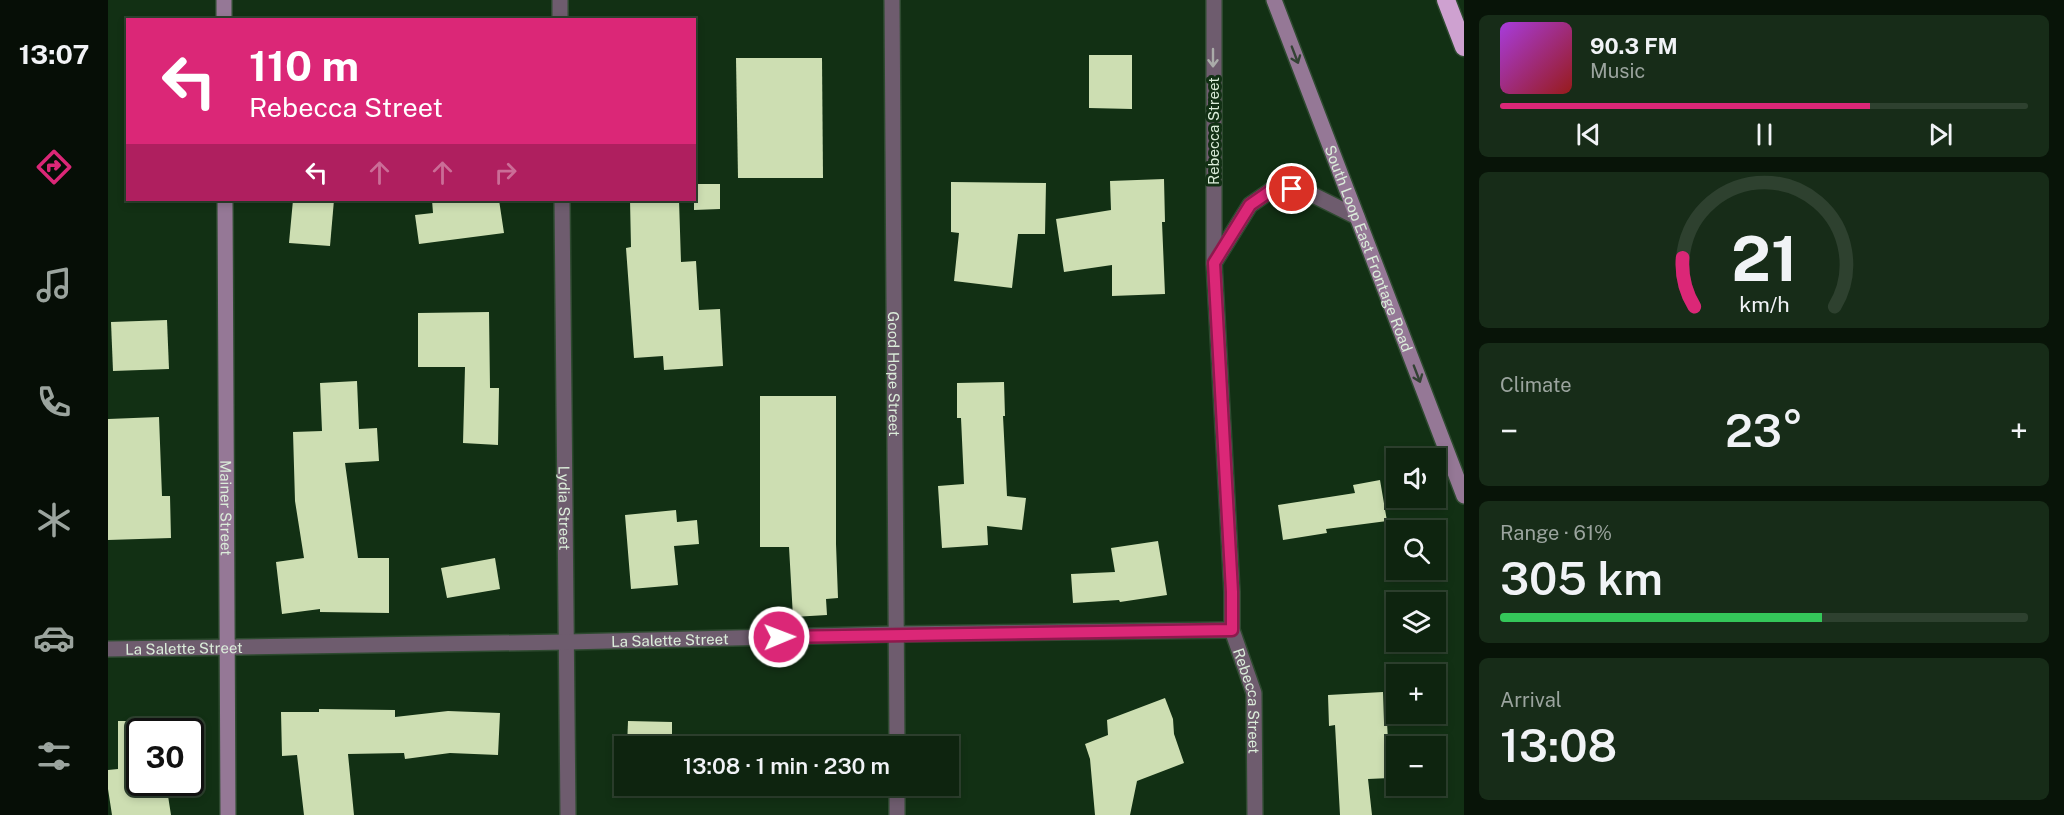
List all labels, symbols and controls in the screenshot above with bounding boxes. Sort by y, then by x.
text: 90.3 FM [1590,33,1678,59]
text: 13:07 [19,38,89,70]
text: 110 m [249,41,359,90]
icon: left [150,42,228,120]
one-way arrow [1290,45,1301,63]
one-way arrow [1207,48,1219,68]
text: Music [1590,59,1645,83]
street label: Rebecca Street [1205,77,1222,185]
text: Rebecca Street [249,91,443,123]
icon: previous [1572,118,1605,151]
icon: pause [1748,118,1781,151]
icon: next [1924,118,1957,151]
street label: South Loop East Frontage Road [1322,143,1416,354]
icon: directions [33,146,75,188]
icon: left [300,156,333,189]
icon: ahead [363,156,396,189]
icon: ahead [426,156,459,189]
icon: right [489,156,522,189]
pin [1266,163,1317,214]
icon: arrive [1275,172,1308,205]
text: 21 [1731,222,1797,295]
icon: music [33,264,75,306]
text: km/h [1739,293,1789,318]
street label: Good Hope Street [886,311,903,437]
one-way arrow [1412,364,1423,383]
text: Climate [1500,373,1572,397]
icon: phone [33,381,75,423]
text: 23° [1725,404,1803,457]
text: − [1500,412,1518,450]
text: + [2010,412,2028,450]
map controls [1386,448,1446,796]
button: sound [1386,448,1446,508]
street label: Mainer Street [218,460,235,556]
street label: Lydia Street [556,466,574,550]
icon: climate [33,499,75,541]
button: search [1386,520,1446,580]
text: Range · 61% [1500,521,1612,545]
text: 305 km [1500,552,1663,605]
button: layers [1386,592,1446,652]
position arrow [747,605,811,669]
icon: car [33,617,75,659]
street label: La Salette Street [611,630,729,649]
street label: La Salette Street [125,638,243,657]
street label: Rebecca Street [1230,646,1263,754]
button: + [1386,664,1446,724]
text: Arrival [1500,688,1562,712]
speed limit sign: 30 [126,718,204,796]
text: 13:08 [1500,719,1617,772]
icon: filters [33,735,75,777]
button: − [1386,736,1446,796]
text: 13:08 · 1 min · 230 m [683,753,890,779]

